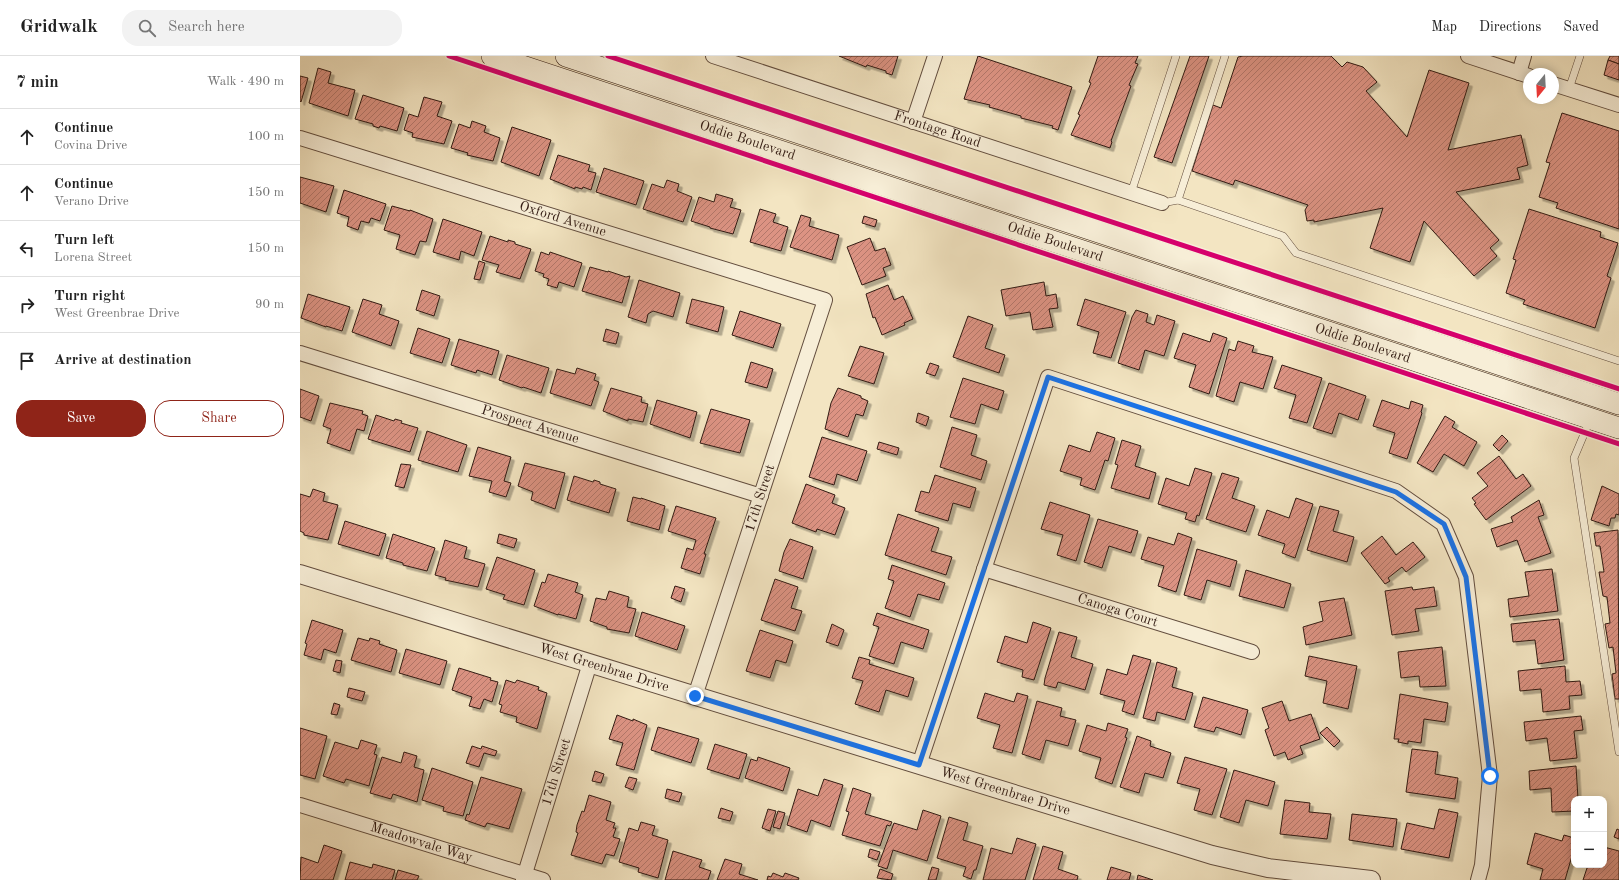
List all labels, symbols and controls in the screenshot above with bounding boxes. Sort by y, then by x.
search box [122,10,402,46]
icon: search [136,17,158,39]
text: Gridwalk [20,18,98,37]
text: Search here [168,20,245,35]
text: Map [1431,20,1457,34]
text: Directions [1479,20,1541,34]
text: Saved [1563,20,1599,34]
north arrow [1523,68,1559,104]
text: 7 min [16,74,59,91]
text: Walk · 490 m [207,75,284,88]
street label: Frontage Road [892,109,983,150]
street label: Oddie Boulevard [698,118,797,163]
text: Continue [54,121,113,136]
icon: ahead [16,126,38,148]
text: 100 m [247,130,284,143]
text: Covina Drive [54,139,127,152]
text: Continue [54,177,113,192]
icon: ahead [16,182,38,204]
text: 150 m [247,186,284,199]
text: Verano Drive [54,195,129,208]
street label: Oxford Avenue [518,199,608,239]
street label: Oddie Boulevard [1005,220,1105,264]
text: Turn left [54,233,114,248]
icon: left [16,238,38,260]
text: 150 m [247,242,284,255]
text: Lorena Street [54,251,132,264]
text: Turn right [54,289,125,304]
icon: right [16,294,38,316]
text: 90 m [255,298,284,311]
text: West Greenbrae Drive [54,307,179,320]
street label: Oddie Boulevard [1313,321,1412,366]
icon: arrive [16,350,38,372]
text: Arrive at destination [54,353,192,368]
button: Save [16,400,146,437]
button: Share [154,400,284,437]
street label: Prospect Avenue [480,403,581,446]
street label: 17th Street [743,463,777,533]
street label: Canoga Court [1076,591,1160,630]
street label: West Greenbrae Drive [537,641,671,694]
route end [686,687,704,705]
street label: 17th Street [539,736,573,807]
street label: West Greenbrae Drive [939,765,1072,818]
route start [1481,767,1499,785]
map controls [1571,796,1607,868]
button: + [1571,796,1607,832]
street label: Meadowvale Way [369,820,475,865]
button: − [1571,832,1607,868]

